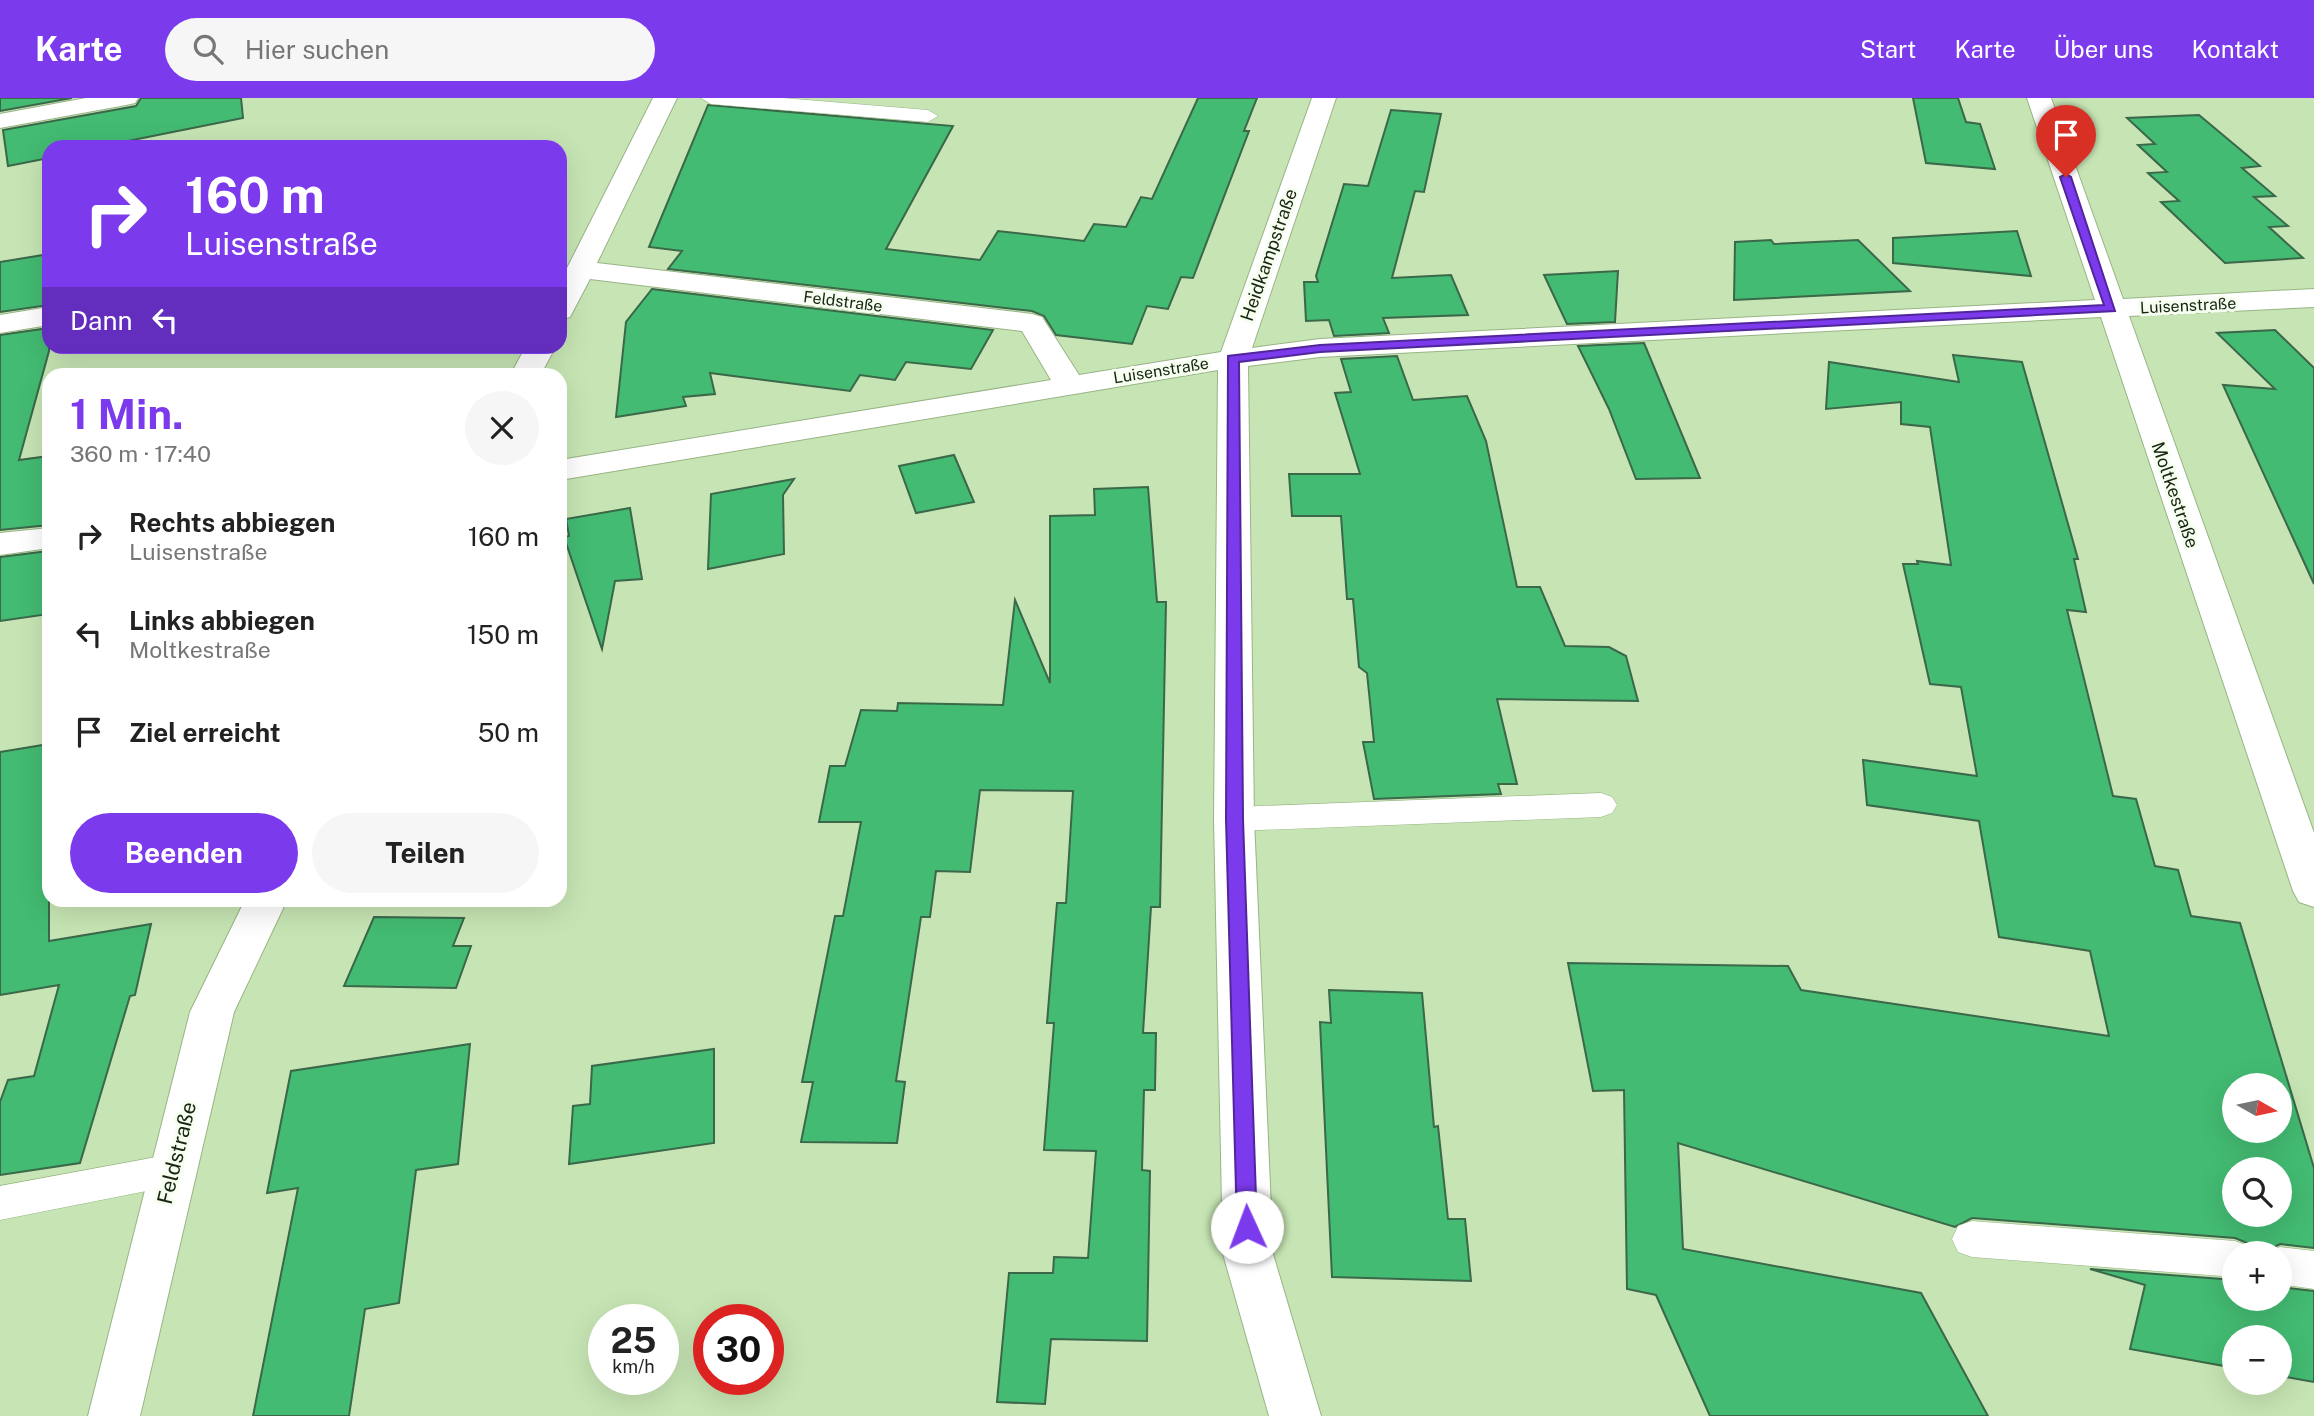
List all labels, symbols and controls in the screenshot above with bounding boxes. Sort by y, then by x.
search box [165,18,655,81]
text: Karte [35,30,123,68]
icon: search [189,30,227,68]
text: Hier suchen [245,34,389,65]
text: Start [1860,35,1916,63]
text: Karte [1954,35,2016,63]
text: Über uns [2054,35,2153,63]
text: Kontakt [2191,35,2279,63]
pin [2036,105,2096,177]
icon: arrive [2047,116,2085,154]
text: 160 m [185,166,325,224]
icon: right [70,168,161,259]
street label: Heidkampstraße [1236,186,1301,324]
text: Luisenstraße [185,225,378,262]
street label: Feldstraße [802,287,884,316]
street label: Luisenstraße [2139,293,2237,318]
icon: left [146,301,184,339]
text: Dann [70,305,132,336]
street label: Luisenstraße [1112,354,1210,387]
text: 1 Min. [70,389,184,438]
button: close [465,391,539,465]
street label: Moltkestraße [2147,439,2203,551]
text: 360 m · 17:40 [70,440,211,467]
text: Rechts abbiegen [129,507,335,538]
icon: right [70,517,108,555]
text: 160 m [468,521,539,552]
text: Luisenstraße [129,538,268,565]
text: Links abbiegen [129,605,315,636]
icon: left [70,615,108,653]
text: 150 m [467,619,539,650]
text: Moltkestraße [129,636,271,663]
icon: arrive [70,713,108,751]
text: Ziel erreicht [129,717,281,748]
text: 50 m [478,717,539,748]
button: Beenden [70,813,298,893]
button: Teilen [312,813,539,893]
north arrow [2222,1073,2292,1143]
map controls [2222,1073,2292,1395]
street label: Feldstraße [152,1099,201,1207]
button: search [2222,1157,2292,1227]
position arrow [1210,1190,1284,1264]
button: + [2222,1241,2292,1311]
speed limit sign: 30 [693,1304,784,1395]
text: 25 [611,1320,656,1361]
button: − [2222,1325,2292,1395]
text: km/h [612,1356,655,1377]

